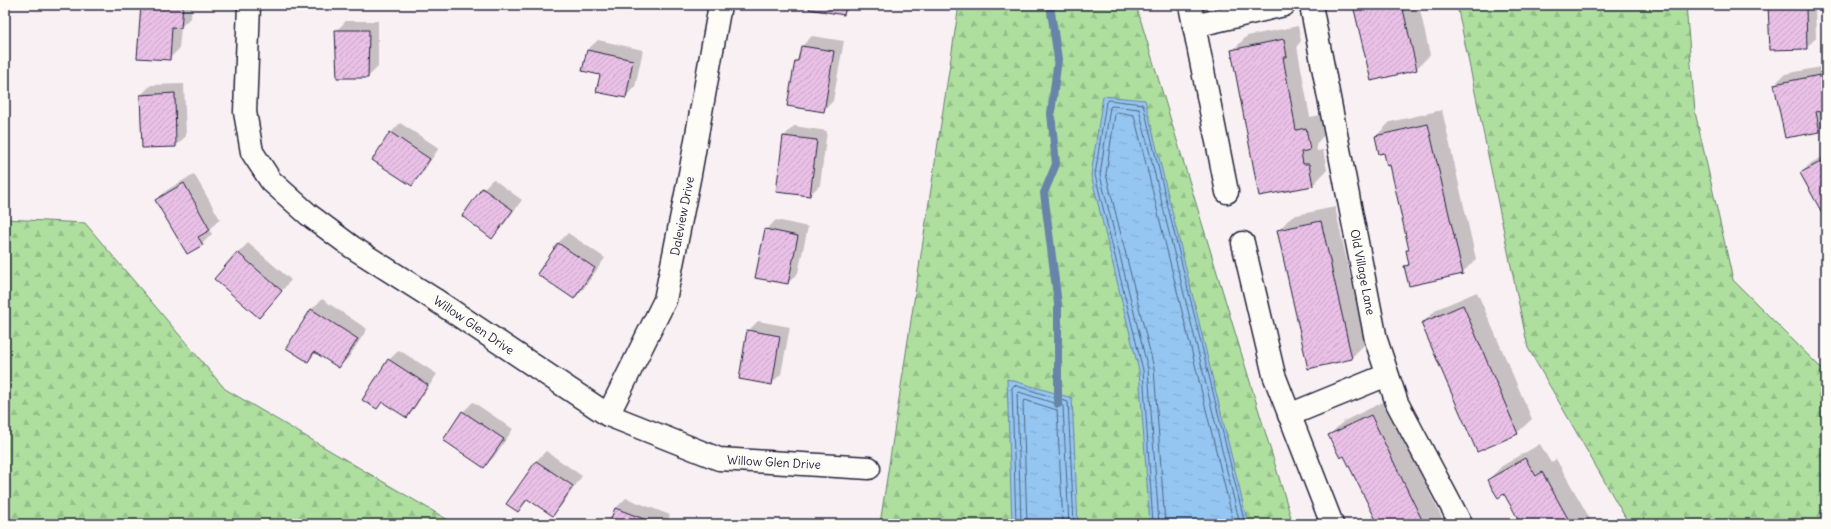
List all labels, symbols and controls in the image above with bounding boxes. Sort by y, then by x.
street label: Daleview Drive [667,175,697,257]
street label: Old Village Lane [1347,228,1379,316]
street label: Willow Glen Drive [431,292,517,358]
street label: Willow Glen Drive [727,452,821,472]

